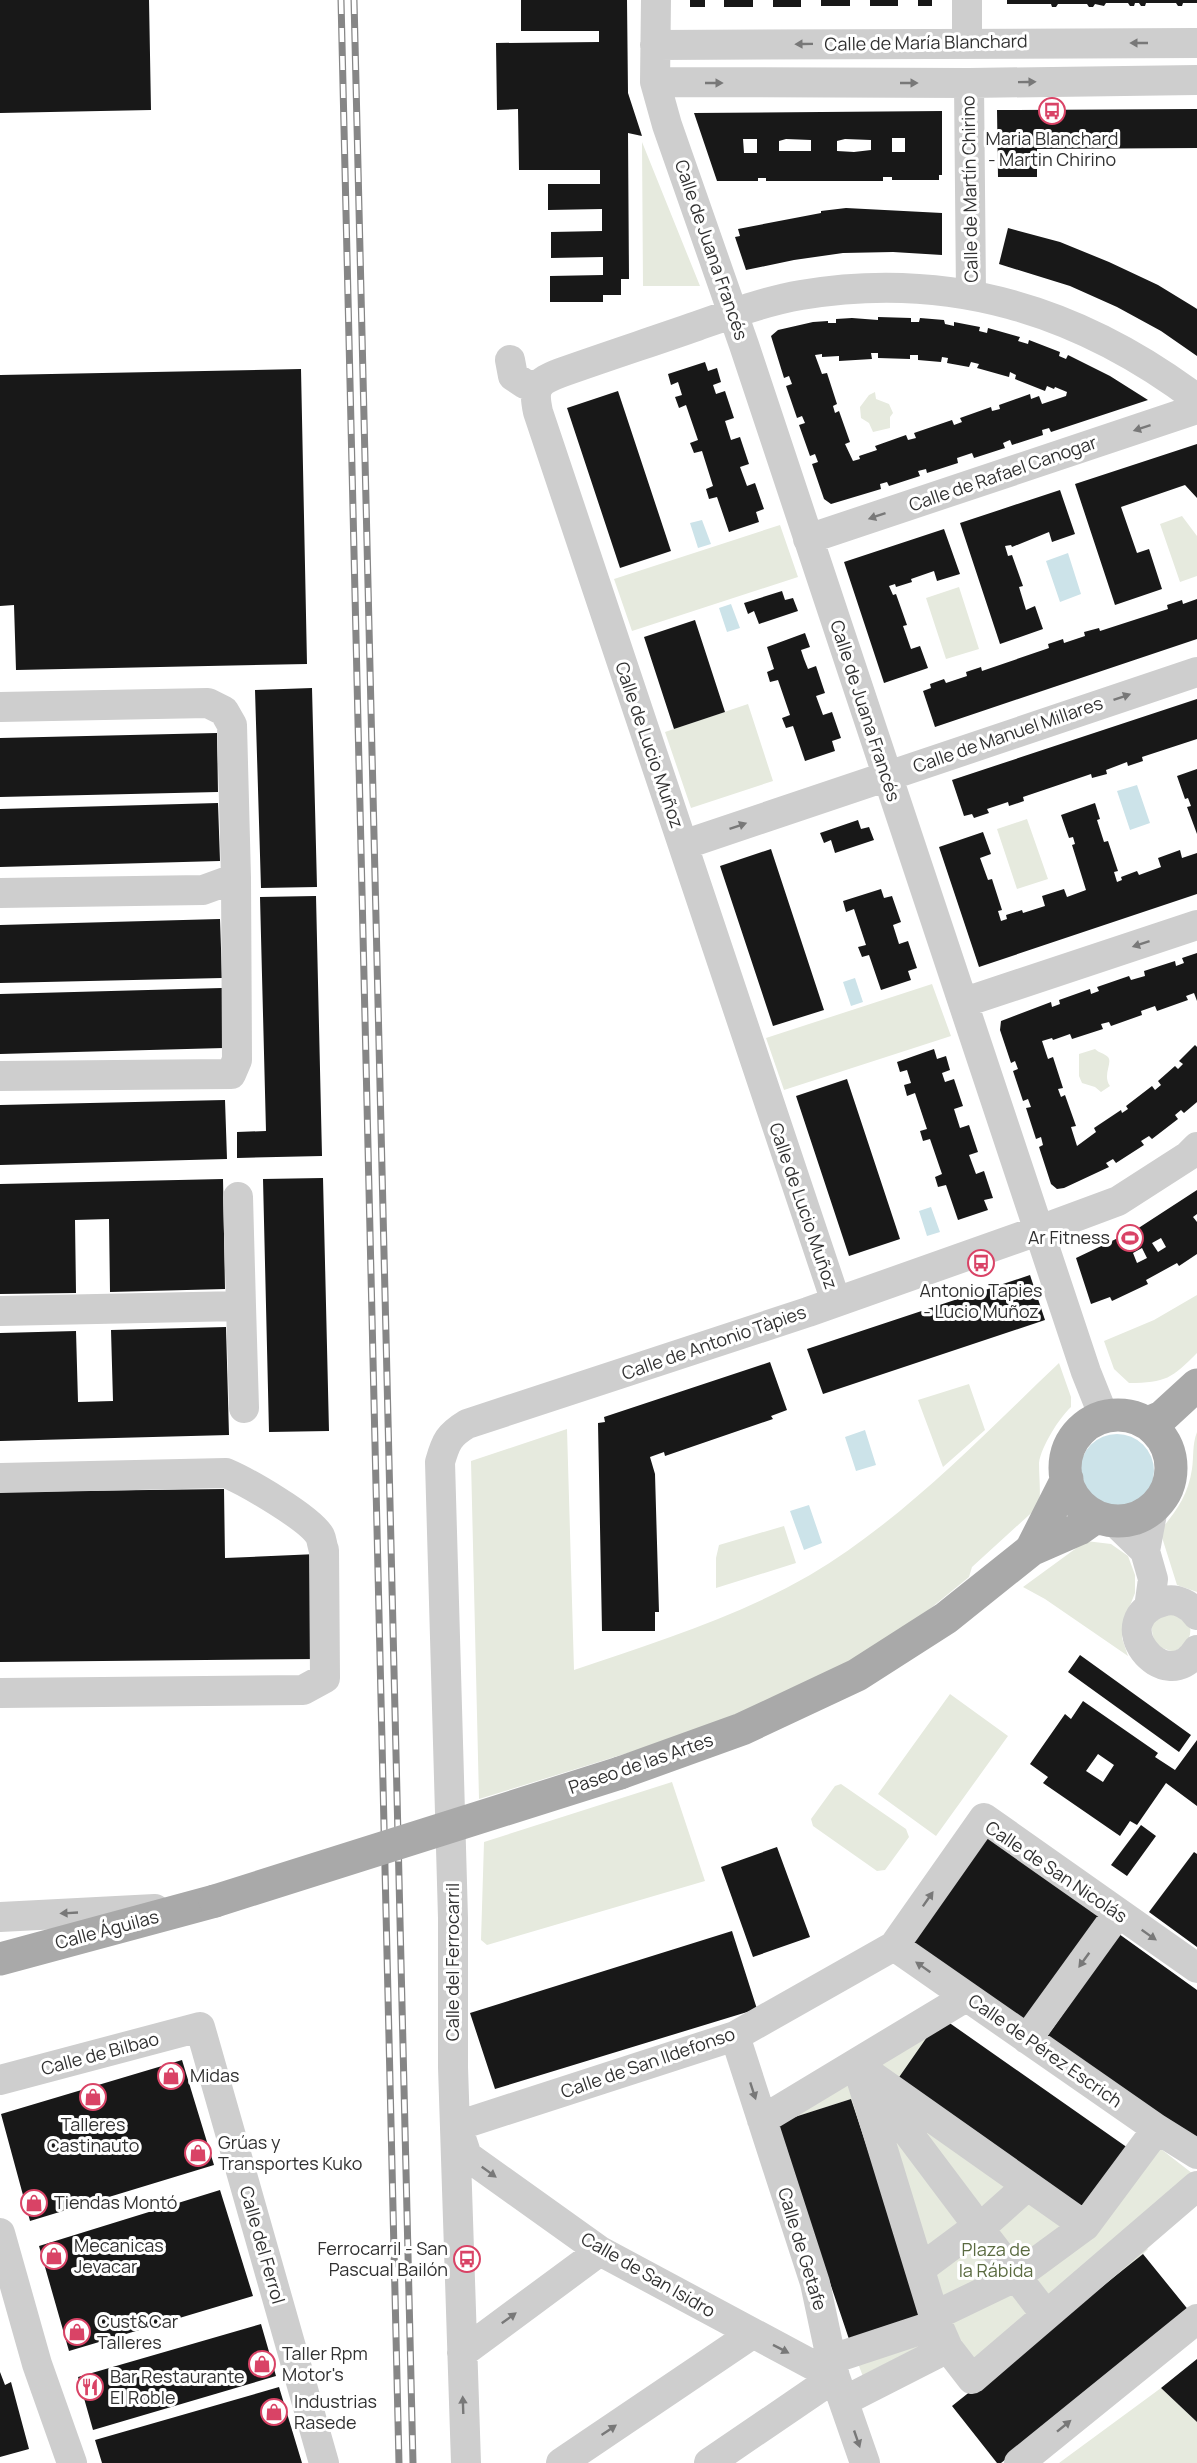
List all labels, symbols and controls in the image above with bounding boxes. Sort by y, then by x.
street label: Calle de María Blanchard [824,28,1028,56]
one-way arrow [1129,38,1148,48]
one-way arrow [794,40,813,49]
one-way arrow [1018,77,1037,87]
one-way arrow [704,78,723,88]
one-way arrow [899,78,918,88]
street label: Calle de Martín Chirino [955,95,983,283]
bus stop icon: Maria Blanchard - Martin Chirino [1037,96,1067,126]
place label: Maria Blanchard - Martin Chirino [986,126,1118,171]
street label: Calle de Juana Francés [670,156,754,343]
one-way arrow [1132,423,1150,433]
street label: Calle de Rafael Canogar [906,429,1100,517]
one-way arrow [868,512,886,522]
street label: Calle de Juana Francés [825,617,907,804]
street label: Calle de Lucio Muñoz [610,658,690,831]
street label: Calle de Manuel Millares [910,690,1106,778]
one-way arrow [1113,692,1131,701]
one-way arrow [729,821,747,830]
one-way arrow [1132,939,1150,949]
street label: Calle de Lucio Muñoz [764,1119,844,1292]
sports icon: Ar Fitness [1115,1223,1145,1253]
place label: Ar Fitness [1028,1225,1110,1249]
bus stop icon: Antonio Tapies - Lucio Muñoz [966,1248,996,1278]
place label: Antonio Tapies - Lucio Muñoz [919,1278,1043,1323]
street label: Calle de Antonio Tàpies [618,1299,809,1385]
street label: Paseo de las Artes [565,1727,716,1799]
street label: Calle de San Nicolás [981,1815,1132,1928]
street label: Calle del Ferrocarril [440,1883,464,2041]
one-way arrow [922,1891,934,1907]
street label: Calle Águilas [52,1904,161,1954]
one-way arrow [60,1909,79,1918]
one-way arrow [1141,1929,1157,1941]
one-way arrow [1078,1952,1090,1968]
one-way arrow [916,1961,932,1973]
street label: Calle de Pérez Escrich [964,1988,1127,2112]
street label: Calle de San Ildefonso [557,2021,738,2103]
street label: Calle de Bilbao [38,2026,161,2080]
shop icon: Midas [156,2061,186,2091]
place label: Midas [190,2063,239,2087]
shop icon: Talleres Castinauto [78,2082,108,2112]
one-way arrow [749,2082,758,2100]
place label: Talleres Castinauto [47,2112,139,2157]
place label: Grúas y Transportes Kuko [218,2130,362,2175]
shop icon: Grúas y Transportes Kuko [183,2138,213,2168]
one-way arrow [482,2165,497,2177]
street label: Calle del Ferrol [235,2183,291,2306]
street label: Calle de Getafe [773,2184,833,2313]
shop icon: Tiendas Montó [19,2188,49,2218]
place label: Tiendas Montó [54,2190,178,2214]
street label: Calle de San Isidro [577,2226,720,2322]
place label: Mecanicas Jevacar [74,2233,164,2278]
place label: Ferrocarril - San Pascual Bailón [317,2236,448,2281]
park label: Plaza de la Rábida [959,2237,1033,2282]
shop icon: Mecanicas Jevacar [39,2241,69,2271]
bus stop icon: Ferrocarril - San Pascual Bailón [452,2244,482,2274]
place label: Cust&Car Talleres [97,2309,179,2354]
one-way arrow [500,2312,516,2324]
shop icon: Cust&Car Talleres [62,2317,92,2347]
place label: Taller Rpm Motor's [282,2341,368,2386]
one-way arrow [772,2344,789,2354]
shop icon: Taller Rpm Motor's [247,2349,277,2379]
place label: Bar Restaurante El Roble [110,2364,245,2409]
restaurant icon: Bar Restaurante El Roble [75,2372,105,2402]
place label: Industrias Rasede [294,2389,377,2434]
one-way arrow [459,2395,468,2414]
shop icon: Industrias Rasede [259,2397,289,2427]
one-way arrow [1057,2421,1072,2433]
one-way arrow [601,2425,617,2436]
one-way arrow [852,2430,862,2448]

